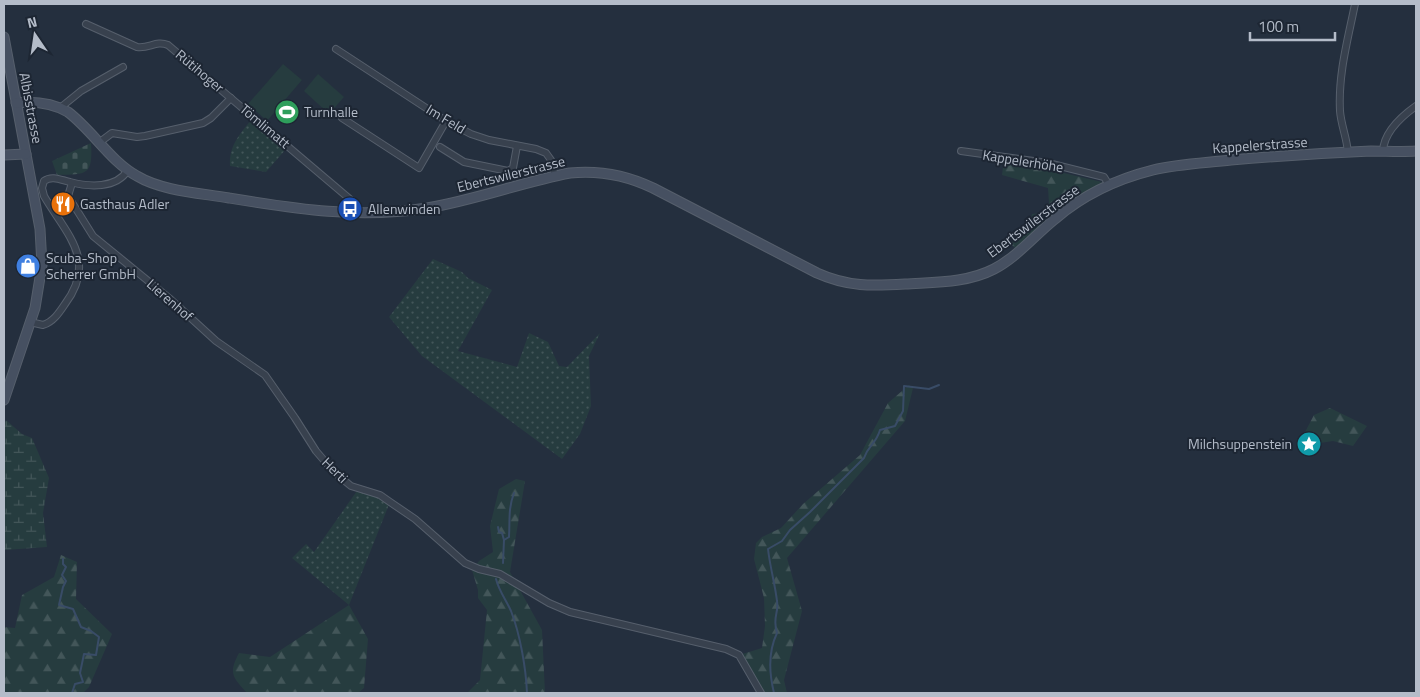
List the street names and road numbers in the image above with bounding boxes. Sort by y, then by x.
street label: Rütihoger [171,44,229,97]
street label: Albisstrasse [14,71,49,145]
street label: Tömlimatt [236,98,295,153]
street label: Im Feld [422,98,470,139]
street label: Kappelerstrasse [1212,131,1308,158]
street label: Kappelerhöhe [981,144,1065,177]
street label: Ebertswilerstrasse [455,150,567,197]
street label: Ebertswilerstrasse [982,179,1083,262]
street label: Lierenhof [142,273,198,326]
street label: Herti [318,452,353,487]

